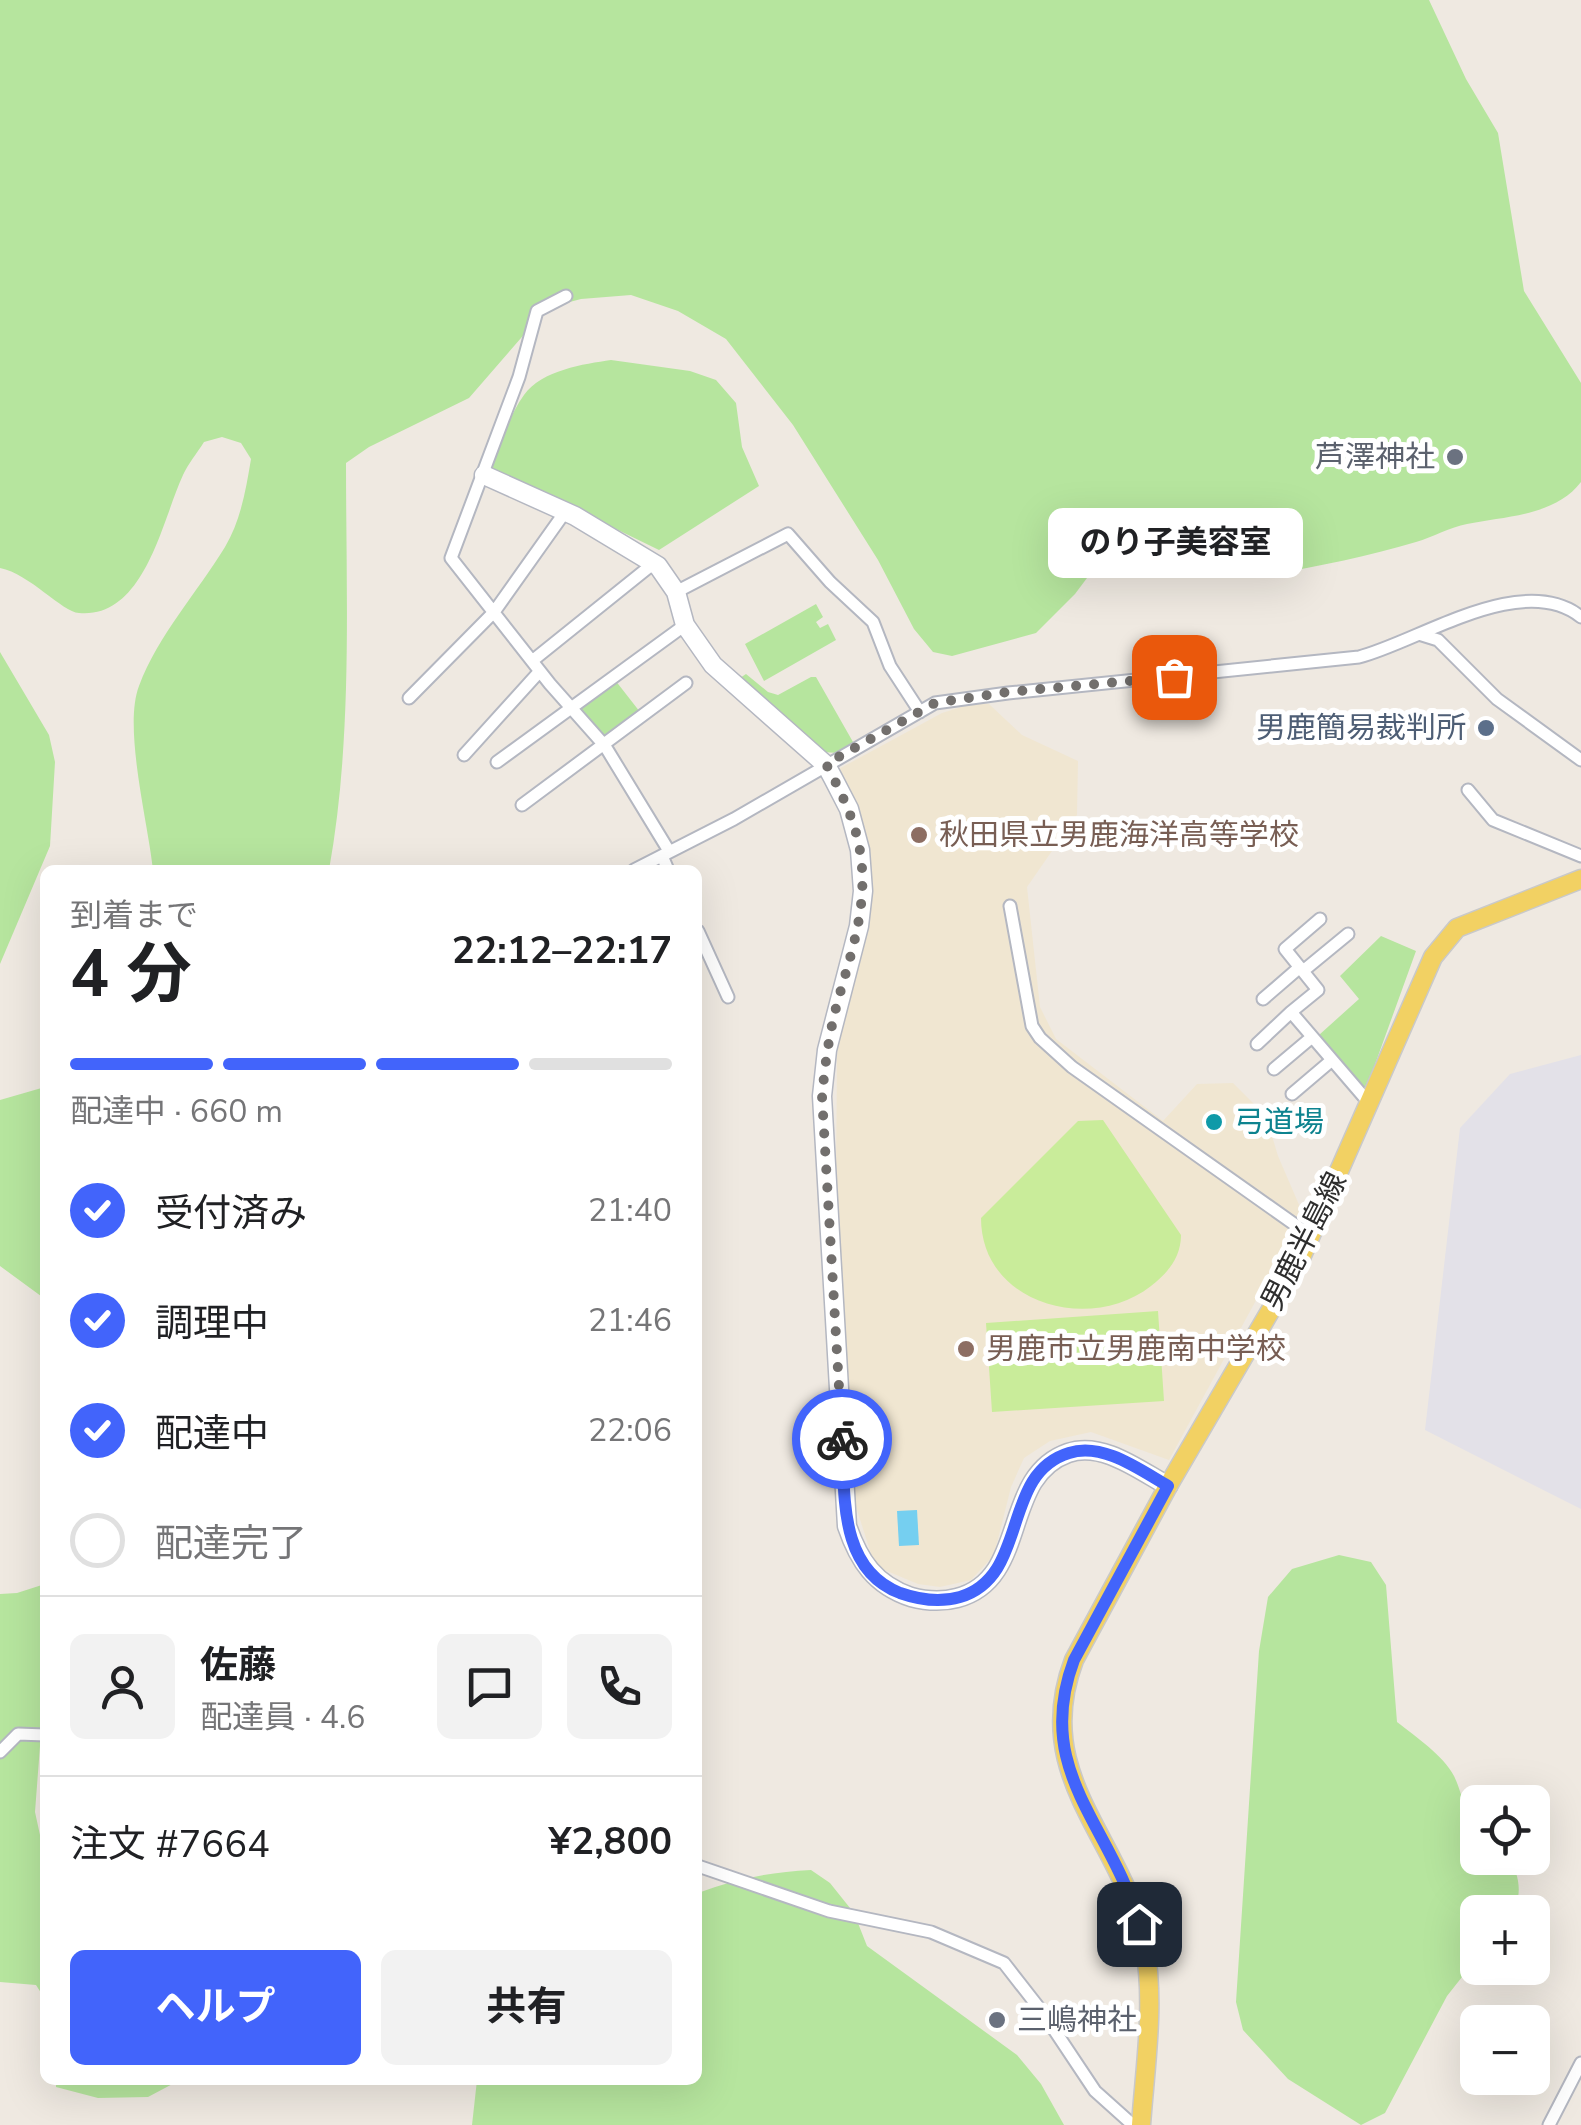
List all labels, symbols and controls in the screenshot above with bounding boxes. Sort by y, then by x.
place label: 芦澤神社 [1315,437,1435,478]
marker: 芦澤神社 [1444,446,1466,468]
callout: のり子美容室 [1046,507,1302,577]
text: のり子美容室 [1079,521,1272,564]
pin [1132,635,1217,720]
icon: bag [1147,650,1202,705]
place label: 男鹿簡易裁判所 [1256,708,1466,749]
marker: 男鹿簡易裁判所 [1475,717,1497,739]
place label: 秋田県立男鹿海洋高等学校 [939,815,1299,856]
marker: 秋田県立男鹿海洋高等学校 [908,824,930,846]
text: 到着まで [70,894,198,937]
text: 22:12–22:17 [452,925,672,976]
text: 4 分 [70,930,192,1019]
text: 配達中 · 660 m [70,1090,283,1133]
place label: 弓道場 [1234,1102,1324,1143]
marker: 弓道場 [1203,1111,1225,1133]
street label: 男鹿半島線 [1252,1165,1357,1317]
icon: check [70,1183,125,1238]
text: 受付済み [155,1188,307,1239]
text: 21:40 [588,1189,672,1232]
icon: check [70,1293,125,1348]
text: 調理中 [155,1298,269,1349]
text: 21:46 [588,1299,672,1342]
place label: 男鹿市立男鹿南中学校 [986,1329,1286,1370]
marker: 男鹿市立男鹿南中学校 [955,1338,977,1360]
courier [792,1389,892,1489]
icon: check [70,1403,125,1458]
text: 配達中 [155,1408,269,1459]
text: 22:06 [588,1409,672,1452]
icon: bike [815,1412,870,1467]
text: 配達完了 [155,1518,307,1569]
button: person [70,1634,175,1739]
button: chat [437,1634,542,1739]
button: phone [567,1634,672,1739]
text: 佐藤 [200,1640,276,1691]
text: 配達員 · 4.6 [200,1696,365,1739]
map controls [1460,1785,1550,2095]
button: locate [1460,1785,1550,1875]
text: ¥2,800 [549,1816,672,1867]
text: 注文 #7664 [70,1819,270,1870]
pin [1097,1882,1182,1967]
button: + [1460,1895,1550,1985]
icon: home [1112,1897,1167,1952]
button: ヘルプ [70,1950,361,2065]
button: 共有 [381,1950,672,2065]
place label: 三嶋神社 [1017,2000,1137,2041]
button: − [1460,2005,1550,2095]
marker: 三嶋神社 [986,2009,1008,2031]

